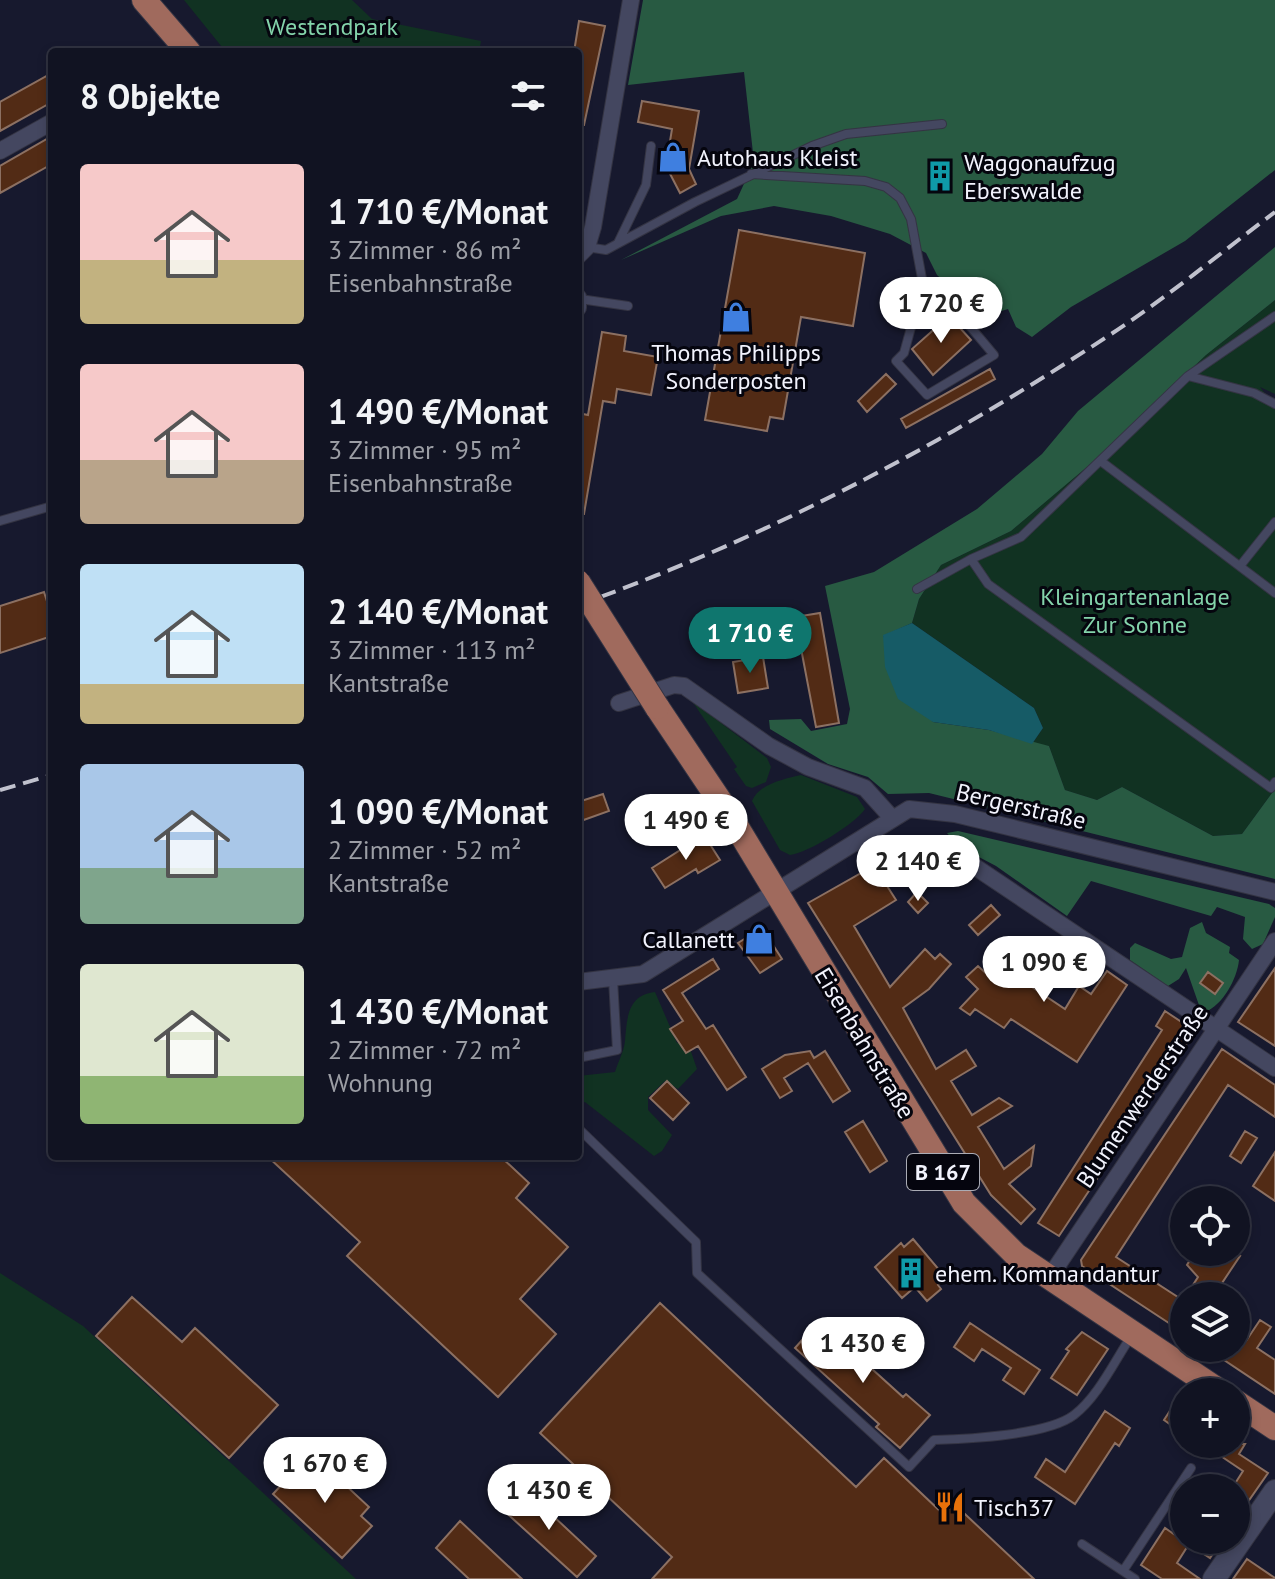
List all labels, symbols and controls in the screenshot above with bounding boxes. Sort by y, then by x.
park label: Westendpark [266,11,398,42]
text: 8 Objekte [80,74,221,118]
icon: filters [506,74,550,118]
shop icon: Autohaus Kleist [656,140,690,174]
place label: Autohaus Kleist [697,142,858,173]
place label: Waggonaufzug Eberswalde [964,147,1116,206]
building icon: Waggonaufzug Eberswalde [923,159,957,193]
text: 1 710 €/Monat [328,189,548,233]
icon: home [144,196,240,292]
text: 3 Zimmer · 86 m² [328,233,521,266]
text: Eisenbahnstraße [328,266,513,299]
pin: 1 720 € [867,277,1015,345]
text: 1 720 € [898,286,984,319]
shop icon: Thomas Philipps Sonderposten [719,300,753,334]
place label: Thomas Philipps Sonderposten [651,337,821,396]
text: 1 490 €/Monat [328,389,548,433]
icon: home [144,396,240,492]
text: 3 Zimmer · 95 m² [328,433,521,466]
text: Eisenbahnstraße [328,466,513,499]
park label: Kleingartenanlage Zur Sonne [1040,581,1230,640]
text: 2 140 €/Monat [328,589,548,633]
icon: home [144,596,240,692]
pin: 1 710 € [676,607,824,675]
text: 1 710 € [707,616,793,649]
text: 3 Zimmer · 113 m² [328,633,536,666]
text: Kantstraße [328,666,449,699]
street label: Bergerstraße [953,776,1089,836]
text: 1 090 €/Monat [328,789,548,833]
pin: 1 490 € [612,794,760,862]
icon: home [144,796,240,892]
text: 1 490 € [643,803,729,836]
text: 2 Zimmer · 52 m² [328,833,521,866]
pin: 2 140 € [844,835,992,903]
text: 2 140 € [875,844,961,877]
text: Kantstraße [328,866,449,899]
shop icon: Callanett [742,922,776,956]
place label: Callanett [642,924,735,955]
pin: 1 090 € [970,936,1118,1004]
text: 1 090 € [1001,945,1087,978]
street label: Eisenbahnstraße [808,962,922,1124]
text: 1 430 €/Monat [328,989,548,1033]
icon: home [144,996,240,1092]
street label: Blumenwerderstraße [1069,998,1215,1194]
text: 2 Zimmer · 72 m² [328,1033,521,1066]
text: Wohnung [328,1066,433,1099]
road number: B 167 [907,1154,979,1190]
map controls [1170,1186,1250,1554]
button: locate [1170,1186,1250,1266]
building icon: ehem. Kommandantur [894,1256,928,1290]
place label: ehem. Kommandantur [935,1258,1159,1289]
button: layers [1170,1282,1250,1362]
pin: 1 430 € [789,1317,937,1385]
text: 1 430 € [820,1326,906,1359]
button: + [1170,1378,1250,1458]
pin: 1 670 € [251,1437,399,1505]
text: 1 670 € [282,1446,368,1479]
pin: 1 430 € [475,1464,623,1532]
text: 1 430 € [506,1473,592,1506]
button: − [1170,1474,1250,1554]
restaurant icon: Tisch37 [933,1490,967,1524]
place label: Tisch37 [974,1492,1054,1523]

